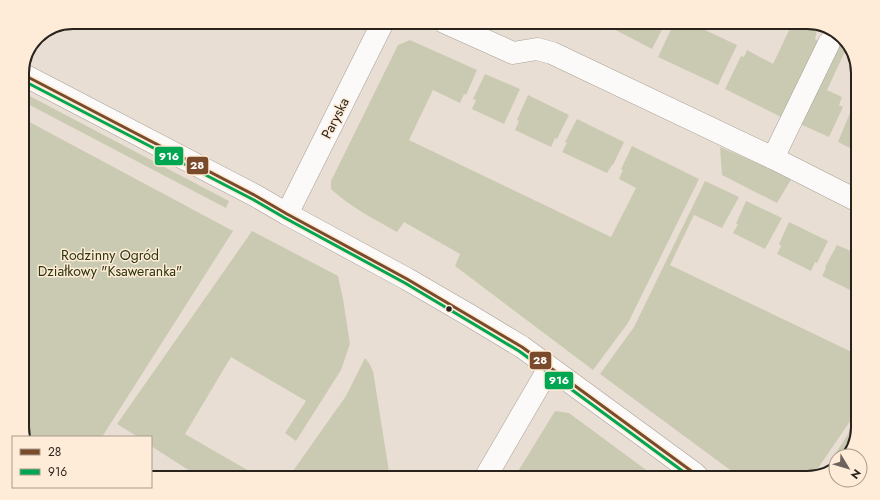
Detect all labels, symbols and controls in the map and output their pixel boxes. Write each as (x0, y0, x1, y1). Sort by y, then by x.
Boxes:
street label: Paryska (316, 94, 354, 142)
line badge: 916 (154, 146, 184, 166)
text: 916 (159, 148, 179, 164)
line badge: 28 (186, 156, 209, 175)
text: 28 (190, 157, 204, 173)
park label: Rodzinny Ogród Działkowy "Ksaweranka" (38, 245, 182, 281)
unlabelled marker (444, 304, 454, 314)
line badge: 28 (529, 351, 552, 370)
text: 28 (533, 352, 547, 368)
line badge: 916 (544, 371, 574, 390)
text: 916 (549, 372, 569, 388)
legend (12, 436, 152, 488)
text: 28 (48, 443, 61, 461)
north arrow (828, 448, 868, 488)
text: 916 (48, 463, 67, 481)
text: N (847, 466, 865, 483)

